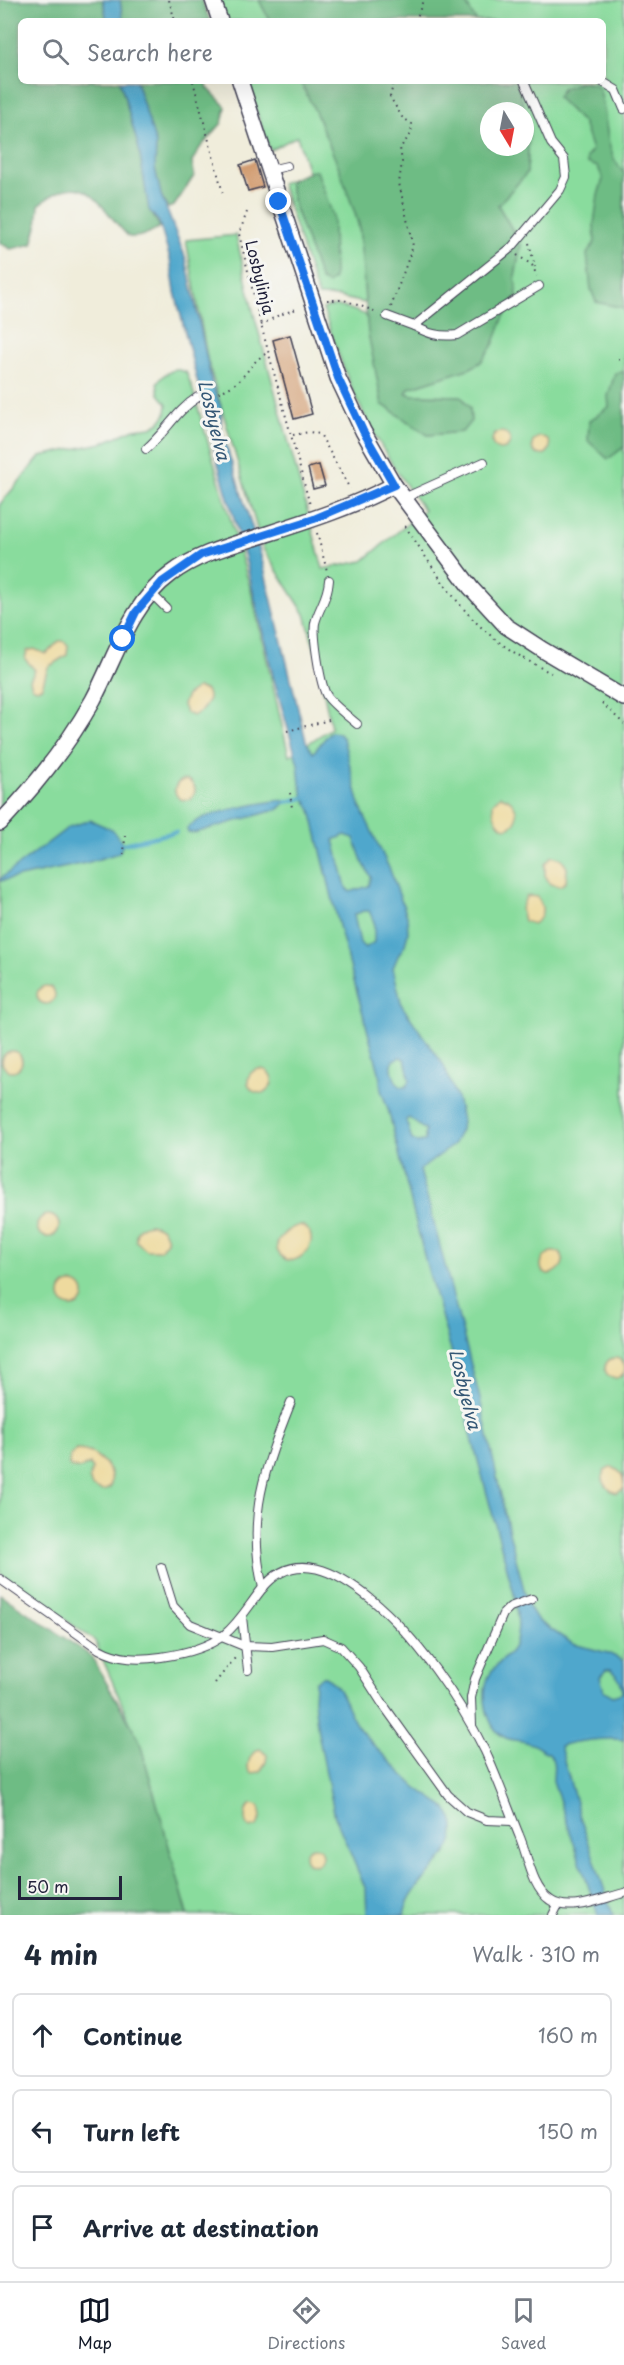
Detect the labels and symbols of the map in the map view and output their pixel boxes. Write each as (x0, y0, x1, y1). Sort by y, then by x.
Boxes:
north arrow (480, 102, 534, 156)
route end (265, 188, 291, 214)
street label: Losbylinja (240, 237, 282, 317)
water label: Losbyelva (192, 377, 238, 464)
route start (109, 625, 135, 651)
water label: Losbyelva (443, 1346, 489, 1433)
scale bar (18, 1873, 122, 1900)

